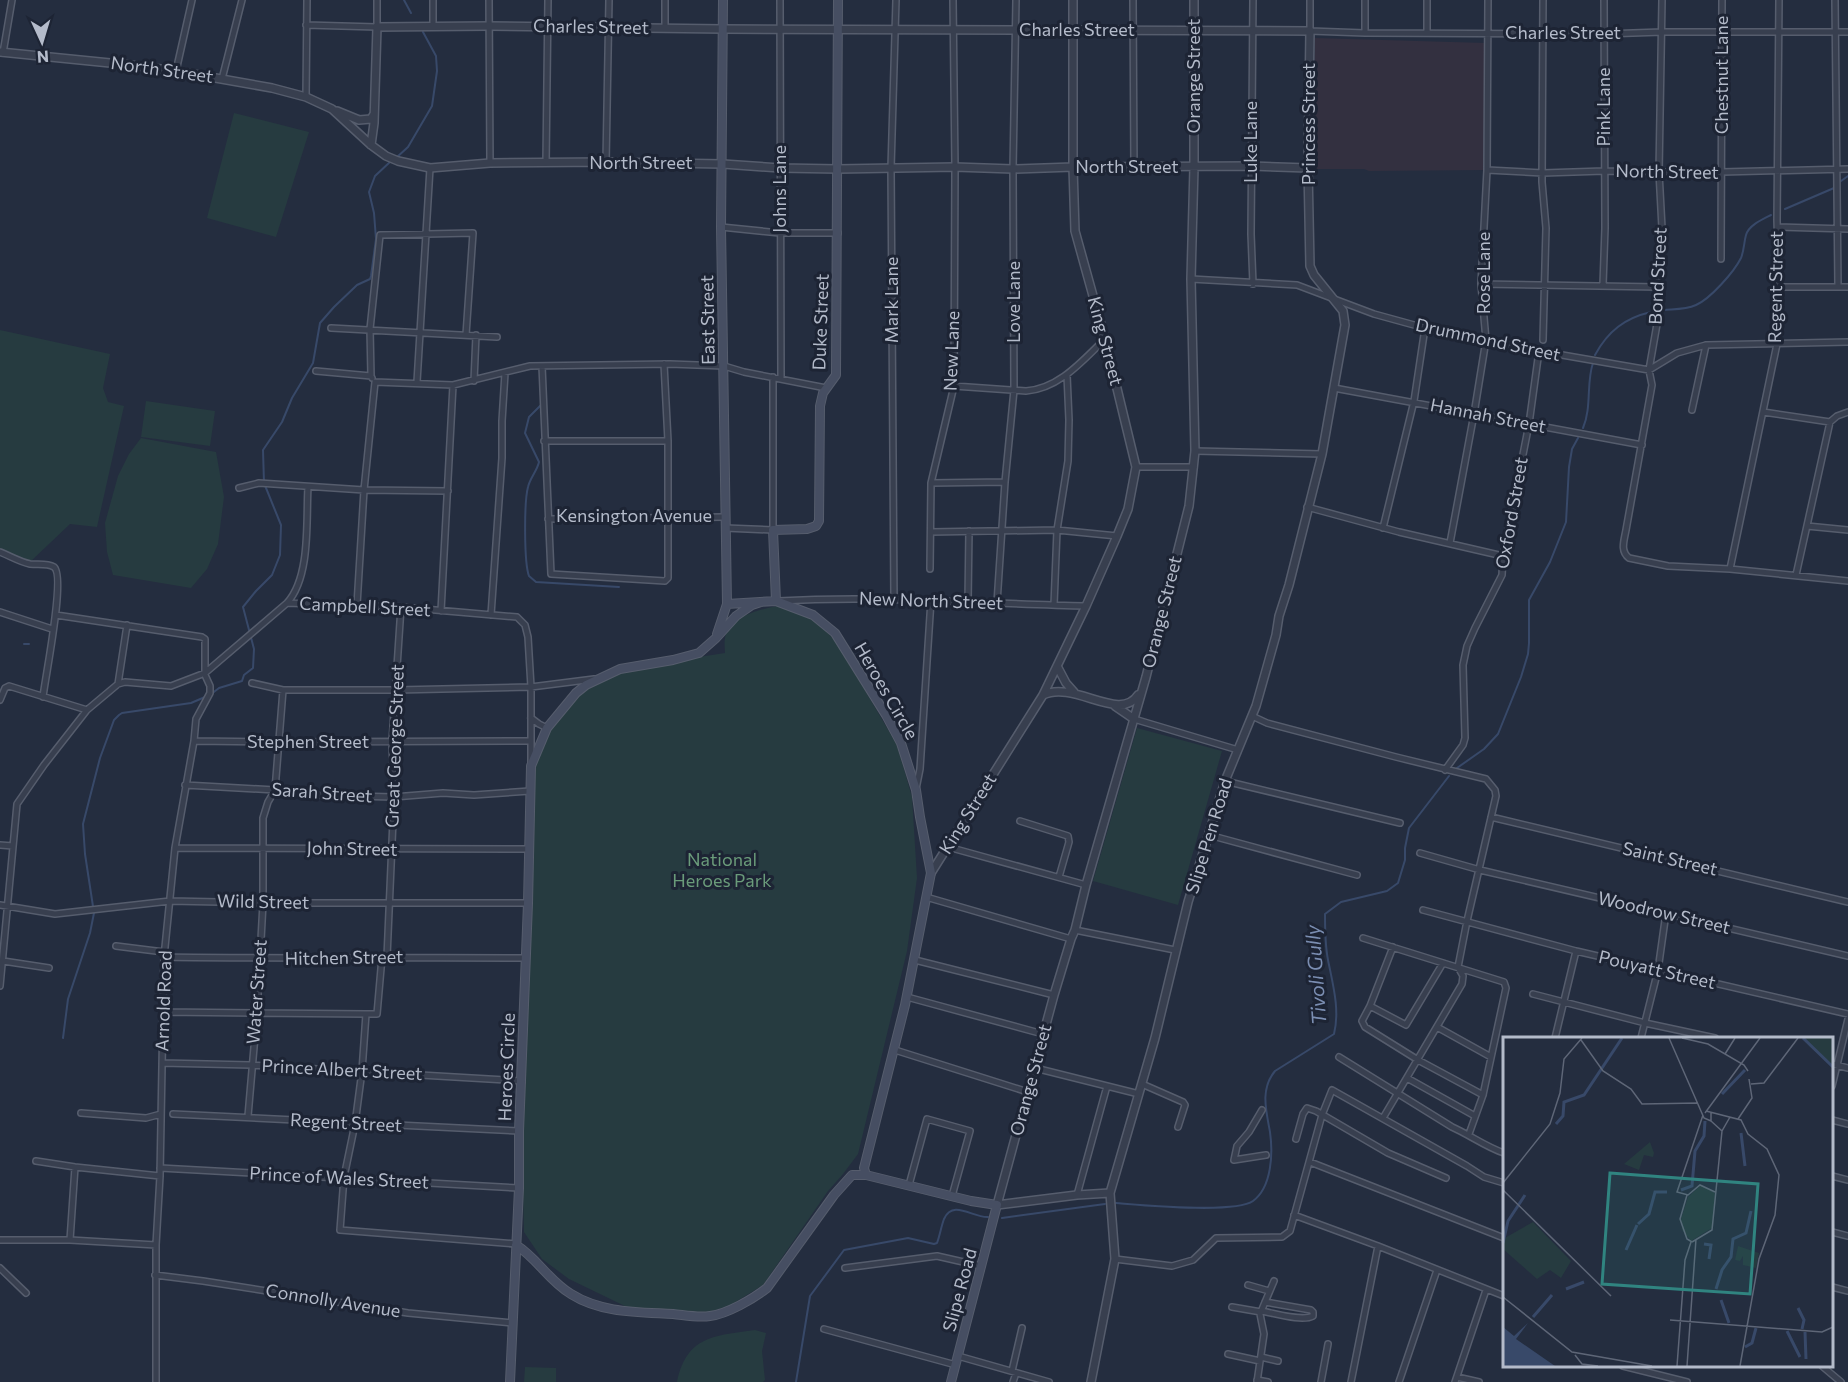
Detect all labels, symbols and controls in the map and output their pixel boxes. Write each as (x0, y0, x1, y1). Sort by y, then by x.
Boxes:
north arrow (12, 12, 72, 72)
street label: Charles Street (533, 14, 649, 38)
street label: Chestnut Lane (1710, 16, 1732, 134)
street label: Charles Street (1019, 18, 1135, 40)
street label: Orange Street (1182, 19, 1204, 133)
street label: Charles Street (1505, 21, 1621, 43)
text: N (36, 48, 50, 67)
street label: North Street (109, 51, 215, 87)
street label: Princess Street (1297, 63, 1319, 185)
street label: Pink Lane (1592, 68, 1614, 146)
street label: Luke Lane (1239, 101, 1261, 183)
street label: Johns Lane (768, 145, 790, 233)
street label: North Street (589, 151, 693, 173)
street label: North Street (1075, 155, 1179, 177)
street label: North Street (1615, 159, 1719, 183)
street label: Bond Street (1643, 227, 1671, 325)
street label: Regent Street (1763, 231, 1787, 343)
street label: Rose Lane (1472, 232, 1494, 314)
street label: Mark Lane (880, 257, 902, 343)
street label: Love Lane (1002, 261, 1024, 343)
street label: Duke Street (807, 273, 833, 371)
street label: East Street (695, 275, 719, 365)
street label: King Street (1084, 294, 1128, 388)
street label: New Lane (939, 310, 963, 391)
street label: Drummond Street (1414, 313, 1563, 365)
street label: Hannah Street (1428, 393, 1548, 437)
street label: Oxford Street (1490, 455, 1532, 570)
street label: Kensington Avenue (556, 504, 712, 526)
street label: Orange Street (1136, 553, 1186, 670)
street label: New North Street (859, 586, 1003, 614)
street label: Campbell Street (299, 592, 431, 620)
street label: Heroes Circle (850, 638, 924, 743)
street label: Great George Street (380, 664, 408, 828)
street label: Stephen Street (247, 730, 369, 752)
street label: King Street (934, 769, 1001, 858)
street label: Slipe Pen Road (1180, 775, 1236, 896)
street label: Sarah Street (271, 778, 373, 806)
street label: John Street (306, 836, 398, 860)
street label: Saint Street (1621, 836, 1720, 880)
park label: National Heroes Park (672, 848, 772, 891)
street label: Woodrow Street (1596, 886, 1732, 938)
street label: Wild Street (217, 889, 309, 913)
water label: Tivoli Gully (1299, 924, 1330, 1026)
street label: Water Street (241, 939, 271, 1045)
street label: Hitchen Street (284, 945, 404, 969)
street label: Pouyatt Street (1597, 945, 1718, 993)
street label: Arnold Road (150, 950, 176, 1052)
street label: Heroes Circle (493, 1012, 519, 1122)
street label: Orange Street (1005, 1021, 1056, 1138)
inset map (1503, 1037, 1833, 1367)
street label: Prince Albert Street (261, 1054, 423, 1084)
street label: Regent Street (290, 1108, 403, 1136)
street label: Prince of Wales Street (249, 1161, 429, 1193)
street label: Slipe Road (937, 1246, 981, 1334)
street label: Connolly Avenue (264, 1278, 402, 1322)

